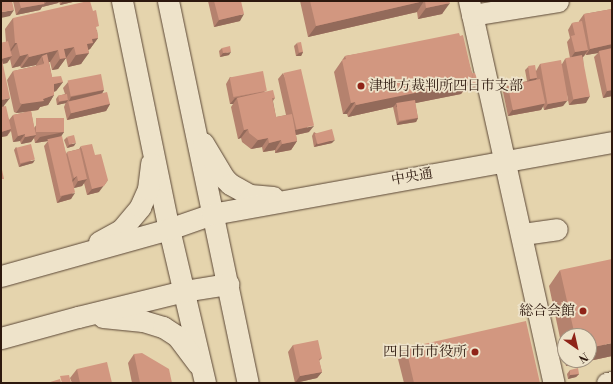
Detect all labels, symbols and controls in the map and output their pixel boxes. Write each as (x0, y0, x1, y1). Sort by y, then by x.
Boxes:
place label: 津地方裁判所四日市支部 (369, 78, 523, 94)
marker: 津地方裁判所四日市支部 (356, 81, 366, 91)
street label: 中央通 (390, 165, 434, 189)
place label: 総合会館 (519, 303, 575, 319)
marker: 総合会館 (578, 306, 588, 316)
north arrow (557, 328, 597, 368)
place label: 四日市市役所 (383, 344, 467, 360)
marker: 四日市市役所 (470, 347, 480, 357)
text: N (576, 349, 591, 365)

